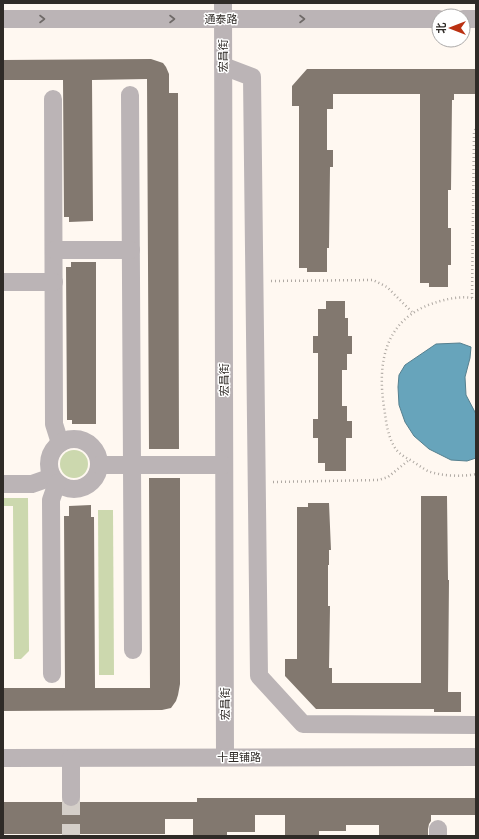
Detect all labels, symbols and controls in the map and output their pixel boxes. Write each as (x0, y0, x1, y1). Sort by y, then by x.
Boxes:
north arrow (431, 8, 471, 48)
street label: 通泰路 (205, 13, 238, 26)
one-way arrow (39, 15, 45, 23)
one-way arrow (169, 15, 175, 23)
one-way arrow (299, 15, 305, 23)
text: 北 (435, 23, 448, 34)
street label: 宏昌街 (217, 40, 230, 73)
street label: 宏昌街 (218, 364, 231, 397)
street label: 宏昌街 (219, 688, 232, 721)
street label: 十里铺路 (217, 751, 261, 764)

